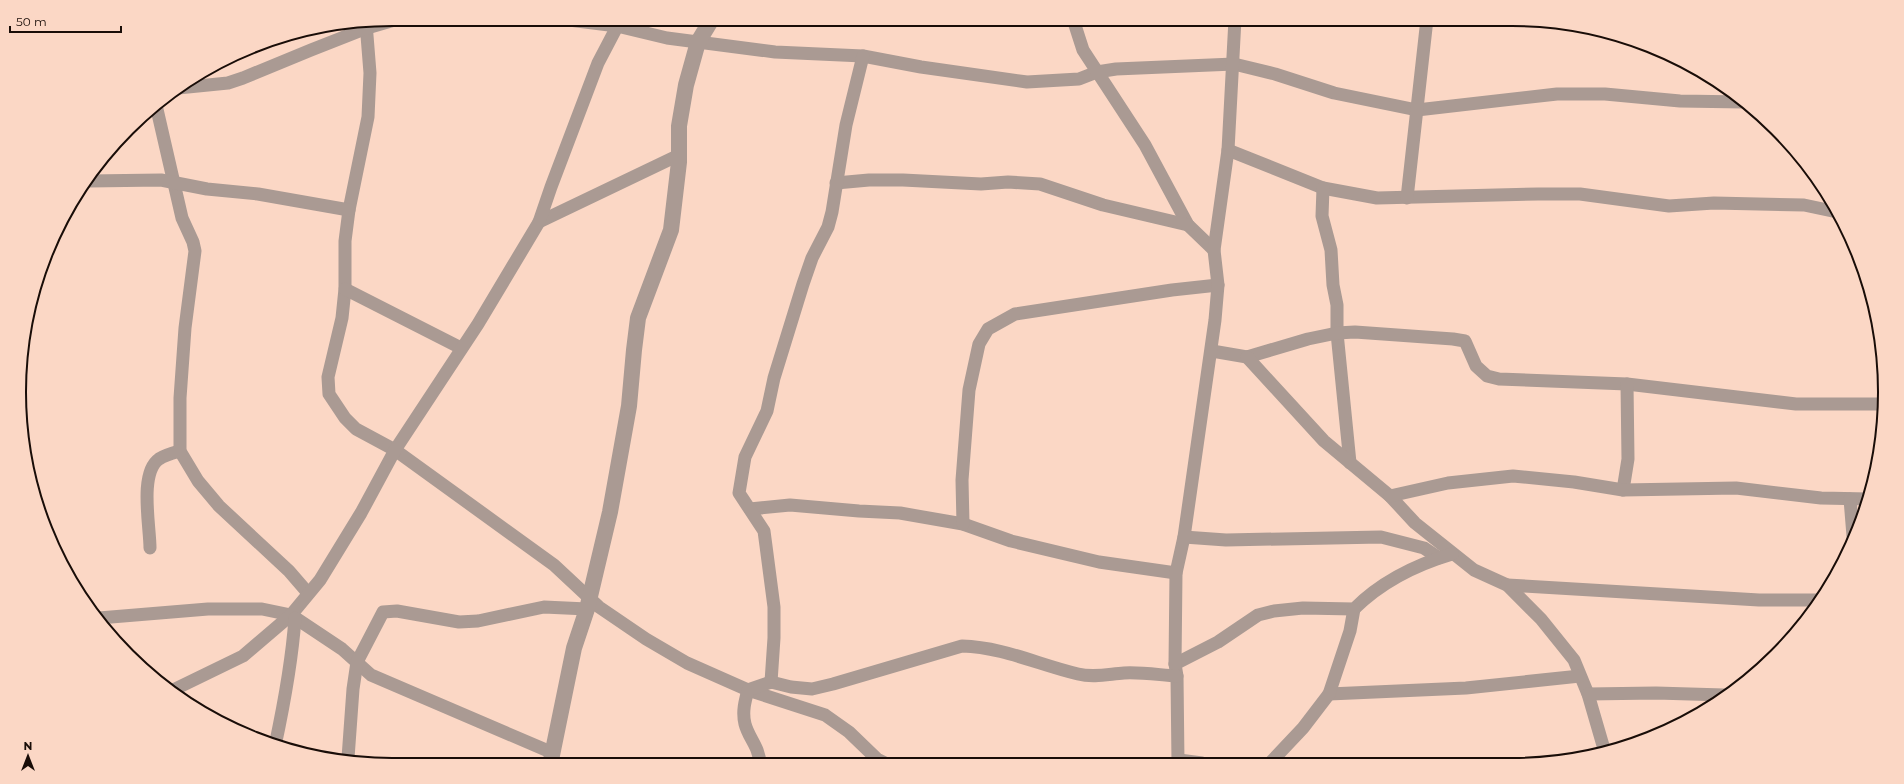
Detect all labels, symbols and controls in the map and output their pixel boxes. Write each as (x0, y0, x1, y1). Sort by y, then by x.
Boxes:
scale bar (10, 8, 121, 34)
text: 50 m (16, 14, 47, 29)
north arrow (8, 736, 48, 776)
text: N (24, 739, 32, 753)

